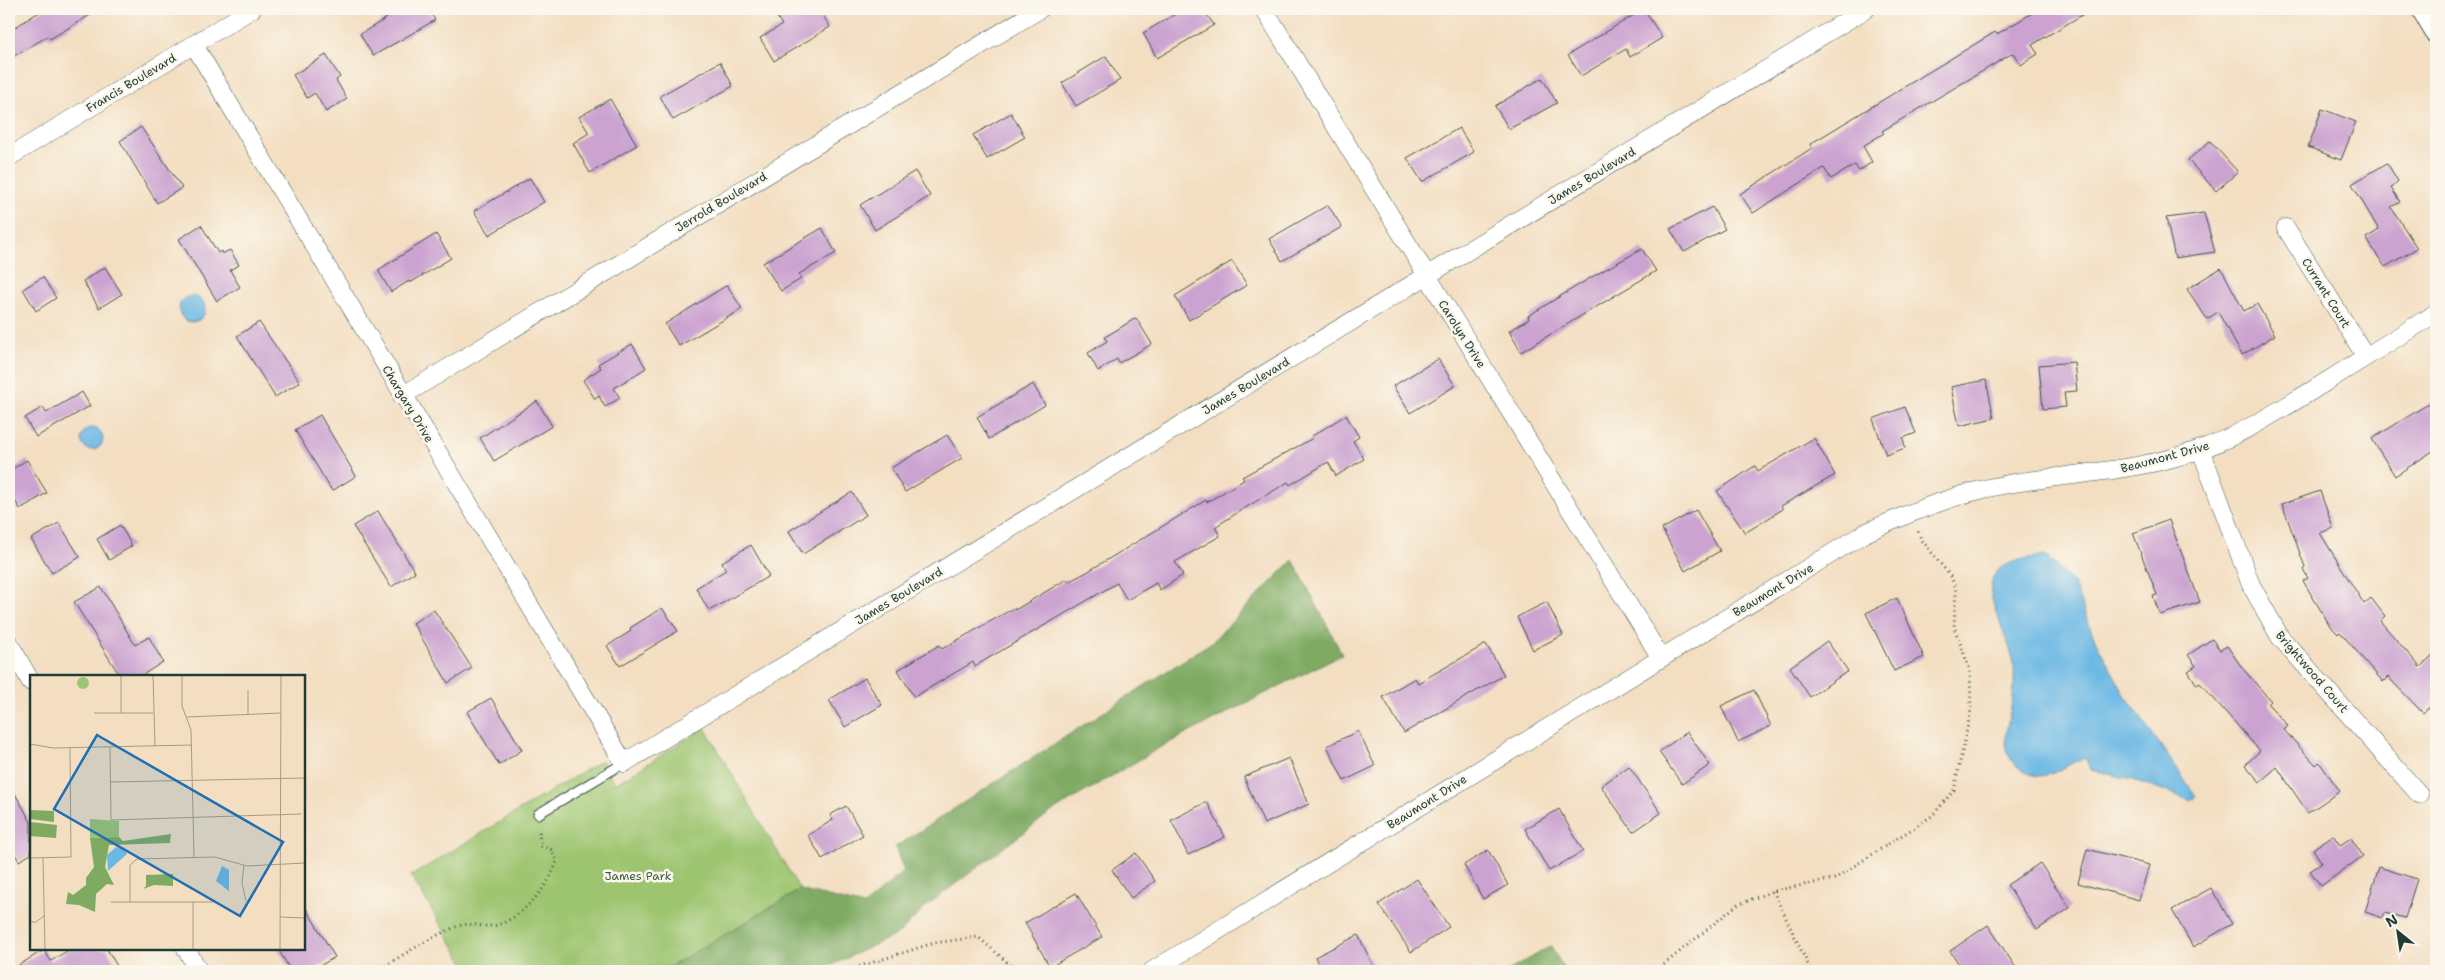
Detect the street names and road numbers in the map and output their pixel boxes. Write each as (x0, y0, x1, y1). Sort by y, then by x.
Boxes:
street label: Francis Boulevard (83, 50, 179, 116)
street label: James Boulevard (1545, 143, 1639, 208)
street label: Jerrold Boulevard (672, 168, 770, 236)
street label: Currant Court (2298, 255, 2354, 331)
street label: Carolyn Drive (1435, 297, 1490, 371)
street label: James Boulevard (1199, 353, 1293, 418)
street label: Chargary Drive (379, 362, 437, 446)
street label: Beaumont Drive (2119, 437, 2211, 477)
street label: Beaumont Drive (1730, 560, 1816, 620)
street label: James Boulevard (852, 563, 946, 628)
street label: Brightwood Court (2272, 628, 2352, 716)
street label: Beaumont Drive (1384, 771, 1470, 833)

